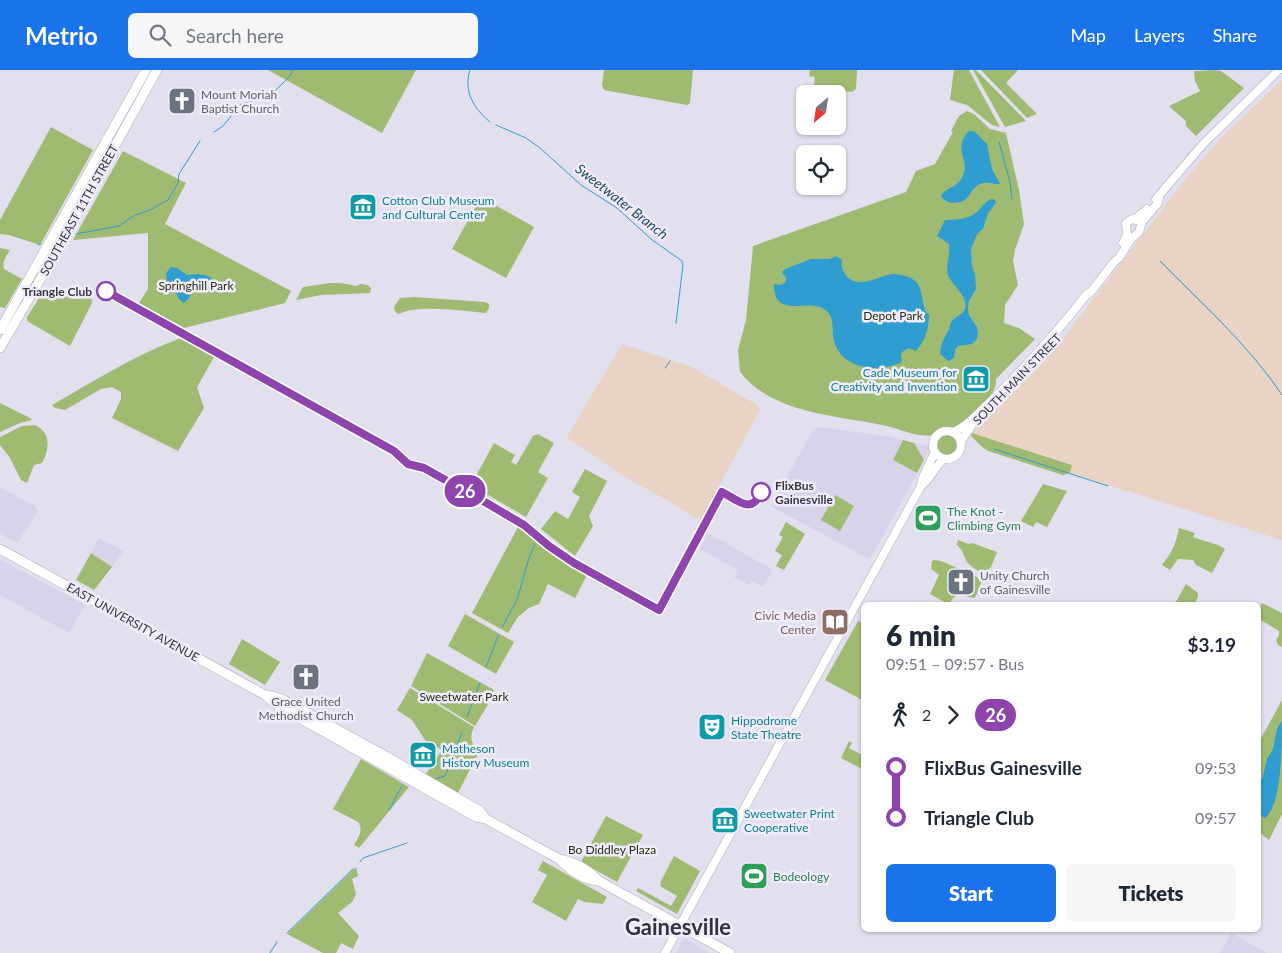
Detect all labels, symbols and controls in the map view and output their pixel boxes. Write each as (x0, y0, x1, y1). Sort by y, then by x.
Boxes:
search box (128, 13, 478, 58)
text: Metrio (25, 21, 98, 50)
icon: search (146, 21, 174, 49)
text: Search here (186, 24, 284, 47)
text: Map (1070, 24, 1106, 46)
text: Layers (1134, 24, 1185, 46)
text: Share (1213, 24, 1257, 46)
north arrow (796, 85, 846, 135)
map controls (796, 85, 846, 195)
church icon: Mount Moriah Baptist Church (167, 86, 197, 116)
place label: Mount Moriah Baptist Church (201, 87, 279, 116)
street label: SOUTHEAST 11TH STREET (37, 142, 121, 278)
button: locate (796, 145, 846, 195)
water label: Sweetwater Branch (572, 160, 672, 242)
museum icon: Cotton Club Museum and Cultural Center (348, 192, 378, 222)
place label: Cotton Club Museum and Cultural Center (382, 193, 495, 222)
park label: Springhill Park (158, 278, 234, 293)
marker: Triangle Club (96, 281, 116, 301)
place label: Triangle Club (22, 284, 92, 299)
park label: Depot Park (863, 308, 924, 323)
street label: SOUTH MAIN STREET (970, 330, 1064, 428)
museum icon: Cade Museum for Creativity and Invention (961, 364, 991, 394)
place label: Cade Museum for Creativity and Invention (831, 365, 958, 394)
line badge: 26 (442, 475, 488, 507)
place label: FlixBus Gainesville (775, 478, 834, 507)
text: 26 (455, 480, 475, 502)
marker: FlixBus Gainesville (751, 482, 771, 502)
sports icon: The Knot - Climbing Gym (913, 503, 943, 533)
place label: The Knot - Climbing Gym (947, 504, 1021, 533)
church icon: Unity Church of Gainesville (946, 567, 976, 597)
place label: Unity Church of Gainesville (980, 568, 1051, 597)
street label: EAST UNIVERSITY AVENUE (64, 579, 202, 665)
library icon: Civic Media Center (820, 607, 850, 637)
place label: Civic Media Center (754, 608, 817, 637)
text: 6 min (886, 618, 956, 652)
text: $3.19 (1187, 633, 1236, 656)
text: 09:51 – 09:57 · Bus (886, 654, 1024, 673)
church icon: Grace United Methodist Church (291, 662, 321, 692)
park label: Sweetwater Park (419, 689, 509, 704)
place label: Grace United Methodist Church (258, 694, 354, 723)
icon: walk (886, 701, 914, 729)
icon: forward (939, 701, 967, 729)
text: 26 (985, 704, 1006, 726)
text: 2 (922, 705, 931, 724)
theatre icon: Hippodrome State Theatre (697, 712, 727, 742)
place label: Hippodrome State Theatre (731, 713, 801, 742)
museum icon: Matheson History Museum (408, 740, 438, 770)
place label: Matheson History Museum (442, 741, 530, 770)
text: FlixBus Gainesville (924, 756, 1082, 779)
text: 09:53 (1195, 758, 1236, 777)
museum icon: Sweetwater Print Cooperative (710, 805, 740, 835)
place label: Sweetwater Print Cooperative (744, 806, 836, 835)
text: Triangle Club (924, 806, 1034, 829)
text: 09:57 (1195, 808, 1236, 827)
park label: Bo Diddley Plaza (568, 842, 656, 857)
sports icon: Bodeology (739, 861, 769, 891)
button: Start (886, 864, 1056, 922)
button: Tickets (1066, 864, 1236, 922)
place label: Bodeology (773, 869, 830, 884)
district label: Gainesville (625, 913, 731, 940)

